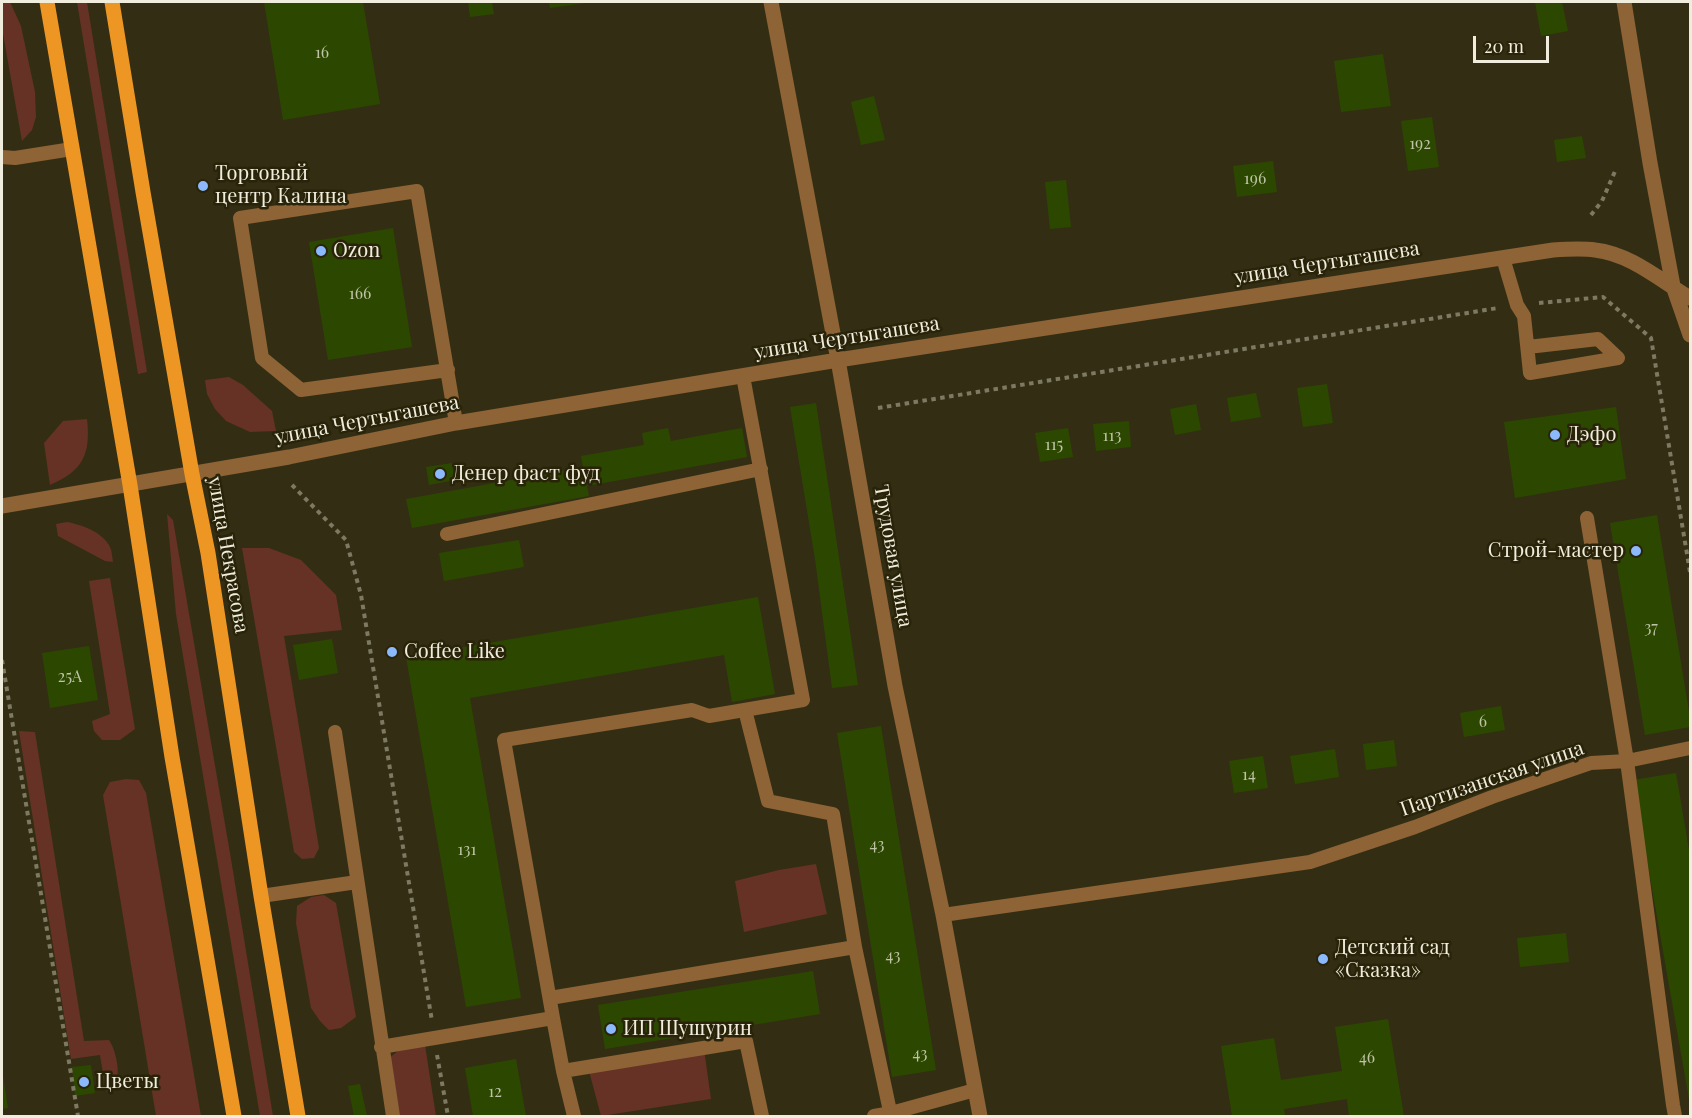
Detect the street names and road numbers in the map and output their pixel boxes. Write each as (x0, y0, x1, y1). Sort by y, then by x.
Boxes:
street label: улица Чертыгашева (1233, 237, 1421, 289)
street label: улица Чертыгашева (753, 312, 941, 364)
street label: улица Чертыгашева (273, 390, 461, 450)
street label: улица Некрасова (202, 475, 254, 635)
street label: Трудовая улица (869, 483, 917, 629)
street label: Партизанская улица (1397, 736, 1587, 822)

